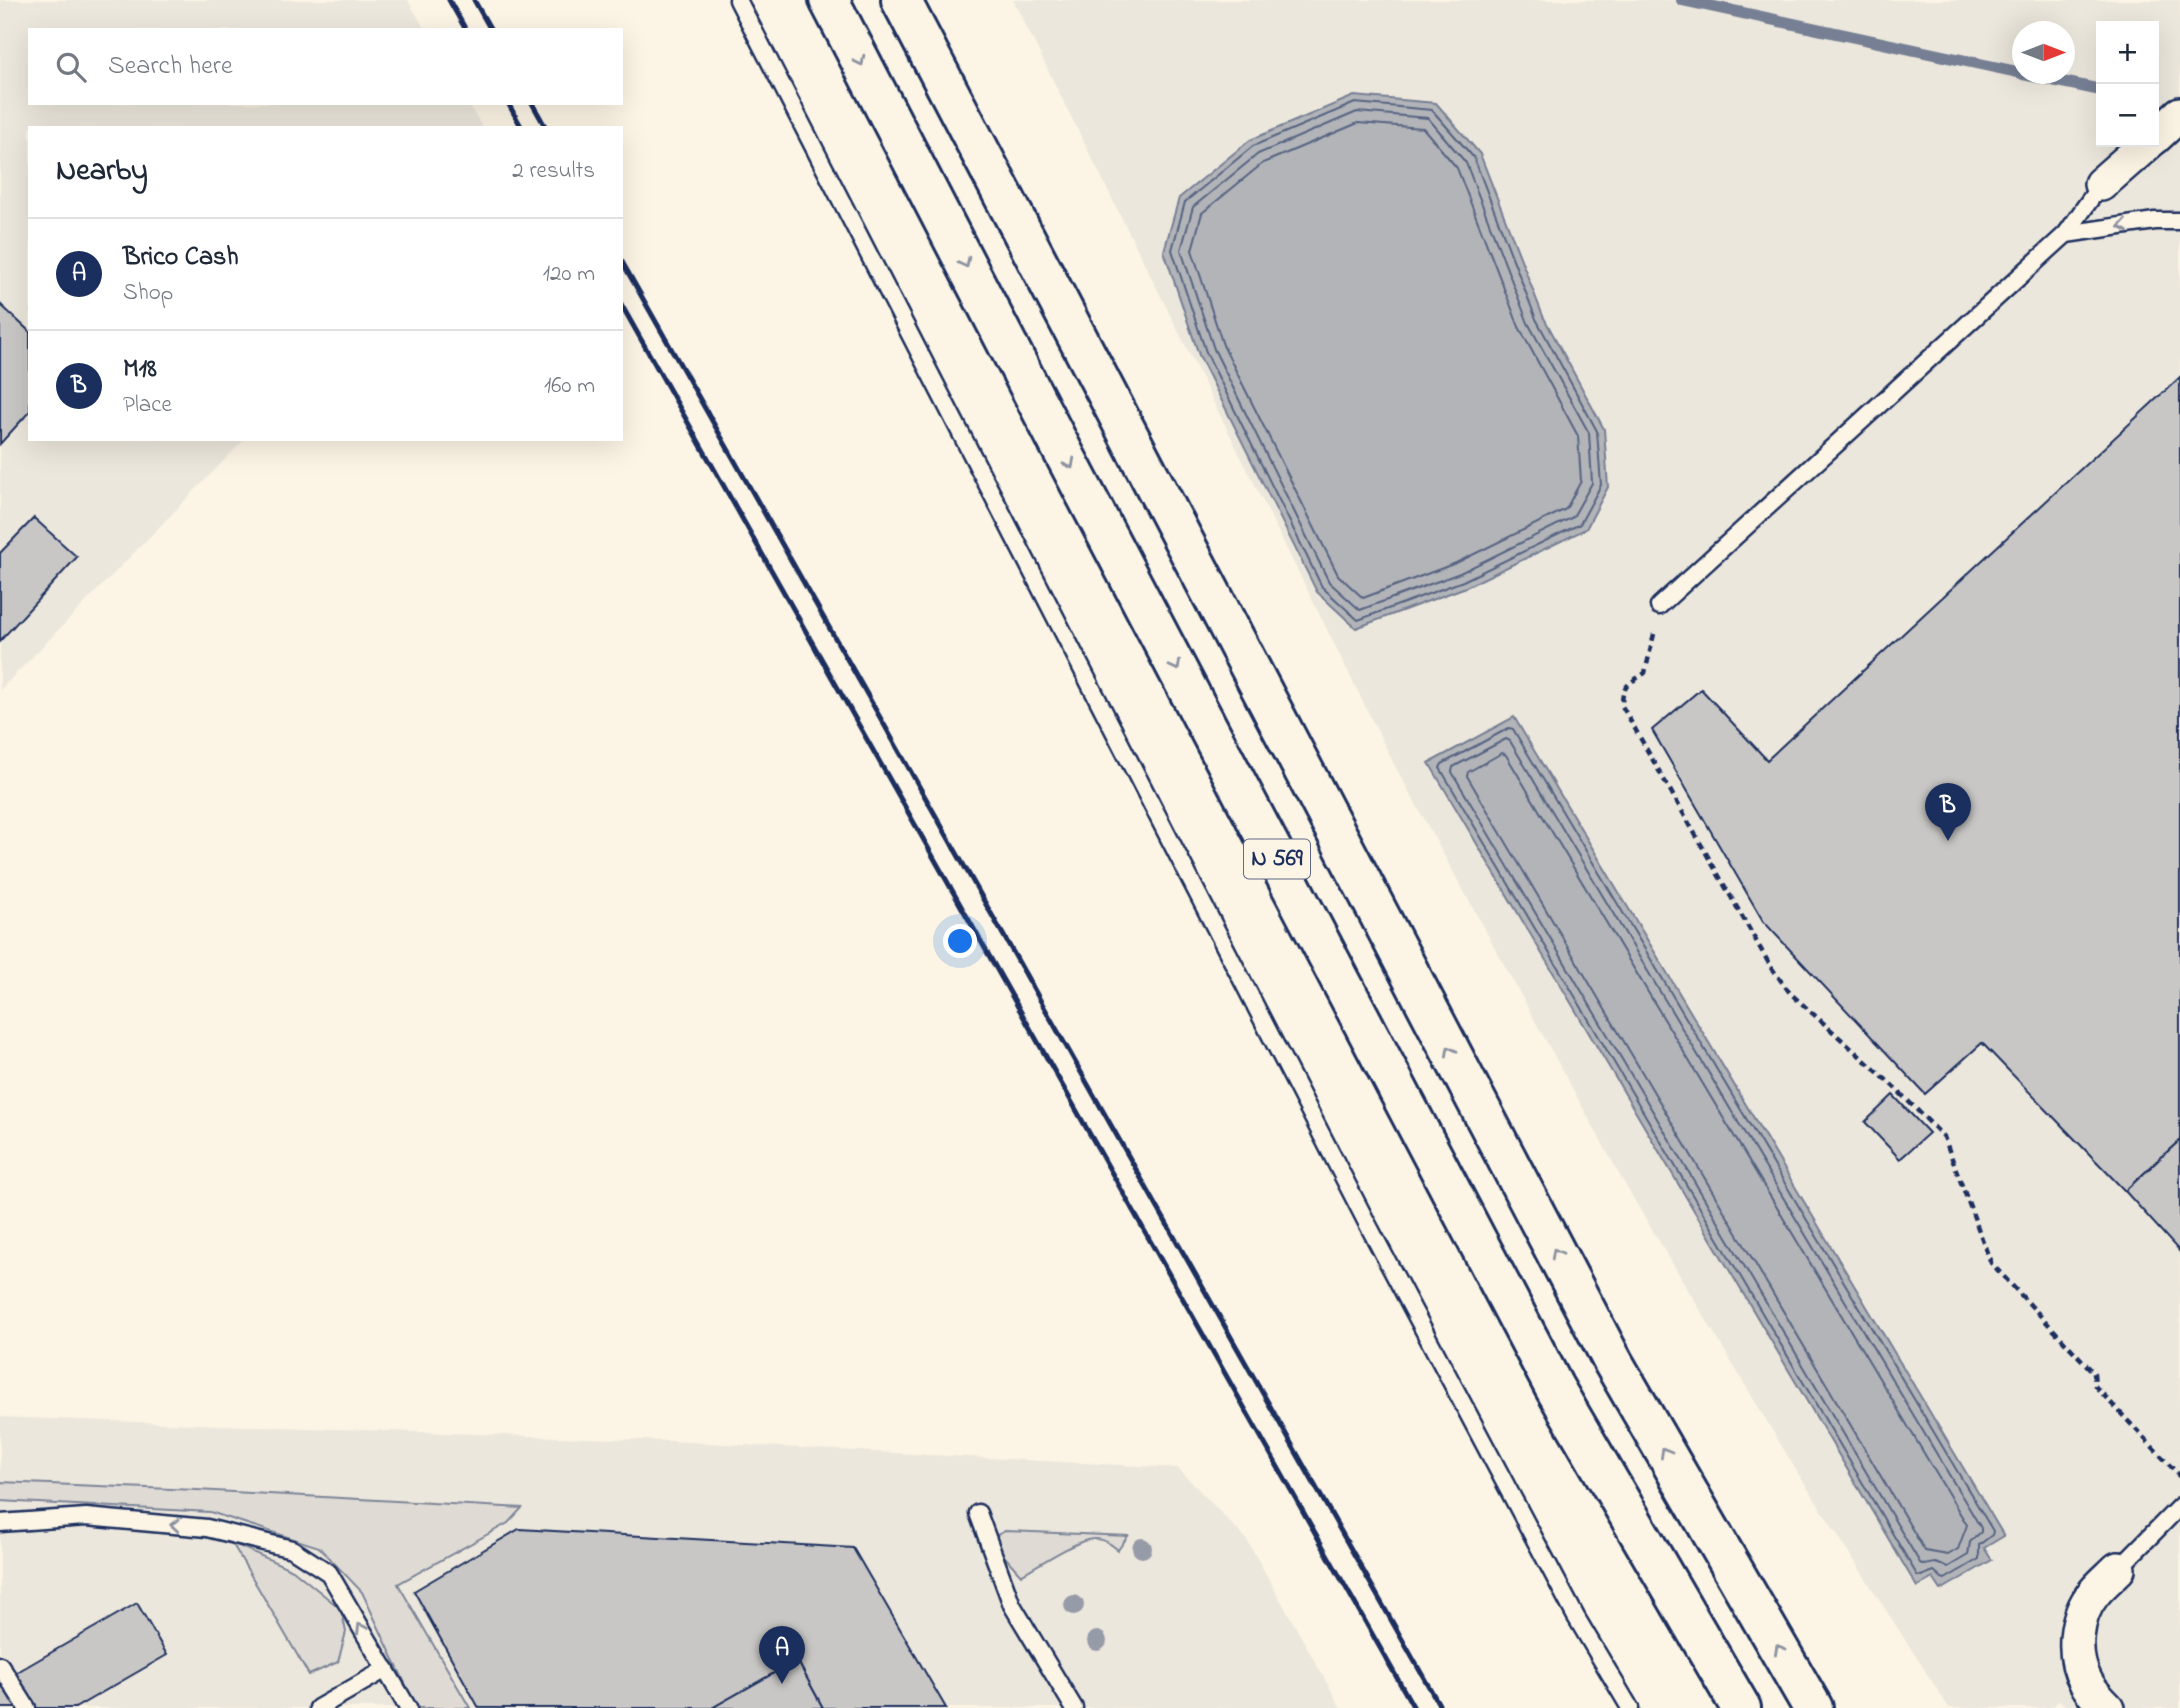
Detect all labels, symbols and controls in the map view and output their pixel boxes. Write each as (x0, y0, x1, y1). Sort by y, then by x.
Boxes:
north arrow (2012, 21, 2075, 84)
map controls (2096, 21, 2159, 147)
button: + (2096, 21, 2159, 84)
search box (28, 28, 623, 105)
icon: search (52, 48, 90, 86)
text: Search here (108, 48, 233, 86)
one-way arrow (852, 53, 866, 66)
button: − (2096, 84, 2159, 147)
text: Nearby (56, 150, 148, 194)
text: 2 results (512, 155, 595, 188)
one-way arrow (2117, 218, 2129, 233)
text: Brico Cash (123, 239, 239, 277)
one-way arrow (957, 255, 970, 268)
text: A (72, 258, 86, 291)
text: 120 m (543, 258, 595, 291)
text: Shop (123, 277, 173, 310)
text: M18 (123, 351, 157, 389)
text: B (71, 370, 87, 403)
text: 160 m (544, 370, 595, 403)
text: Place (123, 389, 172, 422)
one-way arrow (1061, 457, 1075, 470)
one-way arrow (1167, 659, 1181, 671)
pin: B (1925, 783, 1971, 841)
road number: N 569 (1244, 839, 1310, 878)
your location (943, 924, 977, 958)
one-way arrow (1445, 1046, 1458, 1058)
one-way arrow (1550, 1248, 1564, 1260)
one-way arrow (1660, 1447, 1673, 1460)
one-way arrow (169, 1518, 181, 1533)
one-way arrow (357, 1623, 370, 1636)
pin: A (759, 1626, 805, 1684)
one-way arrow (1774, 1644, 1787, 1656)

